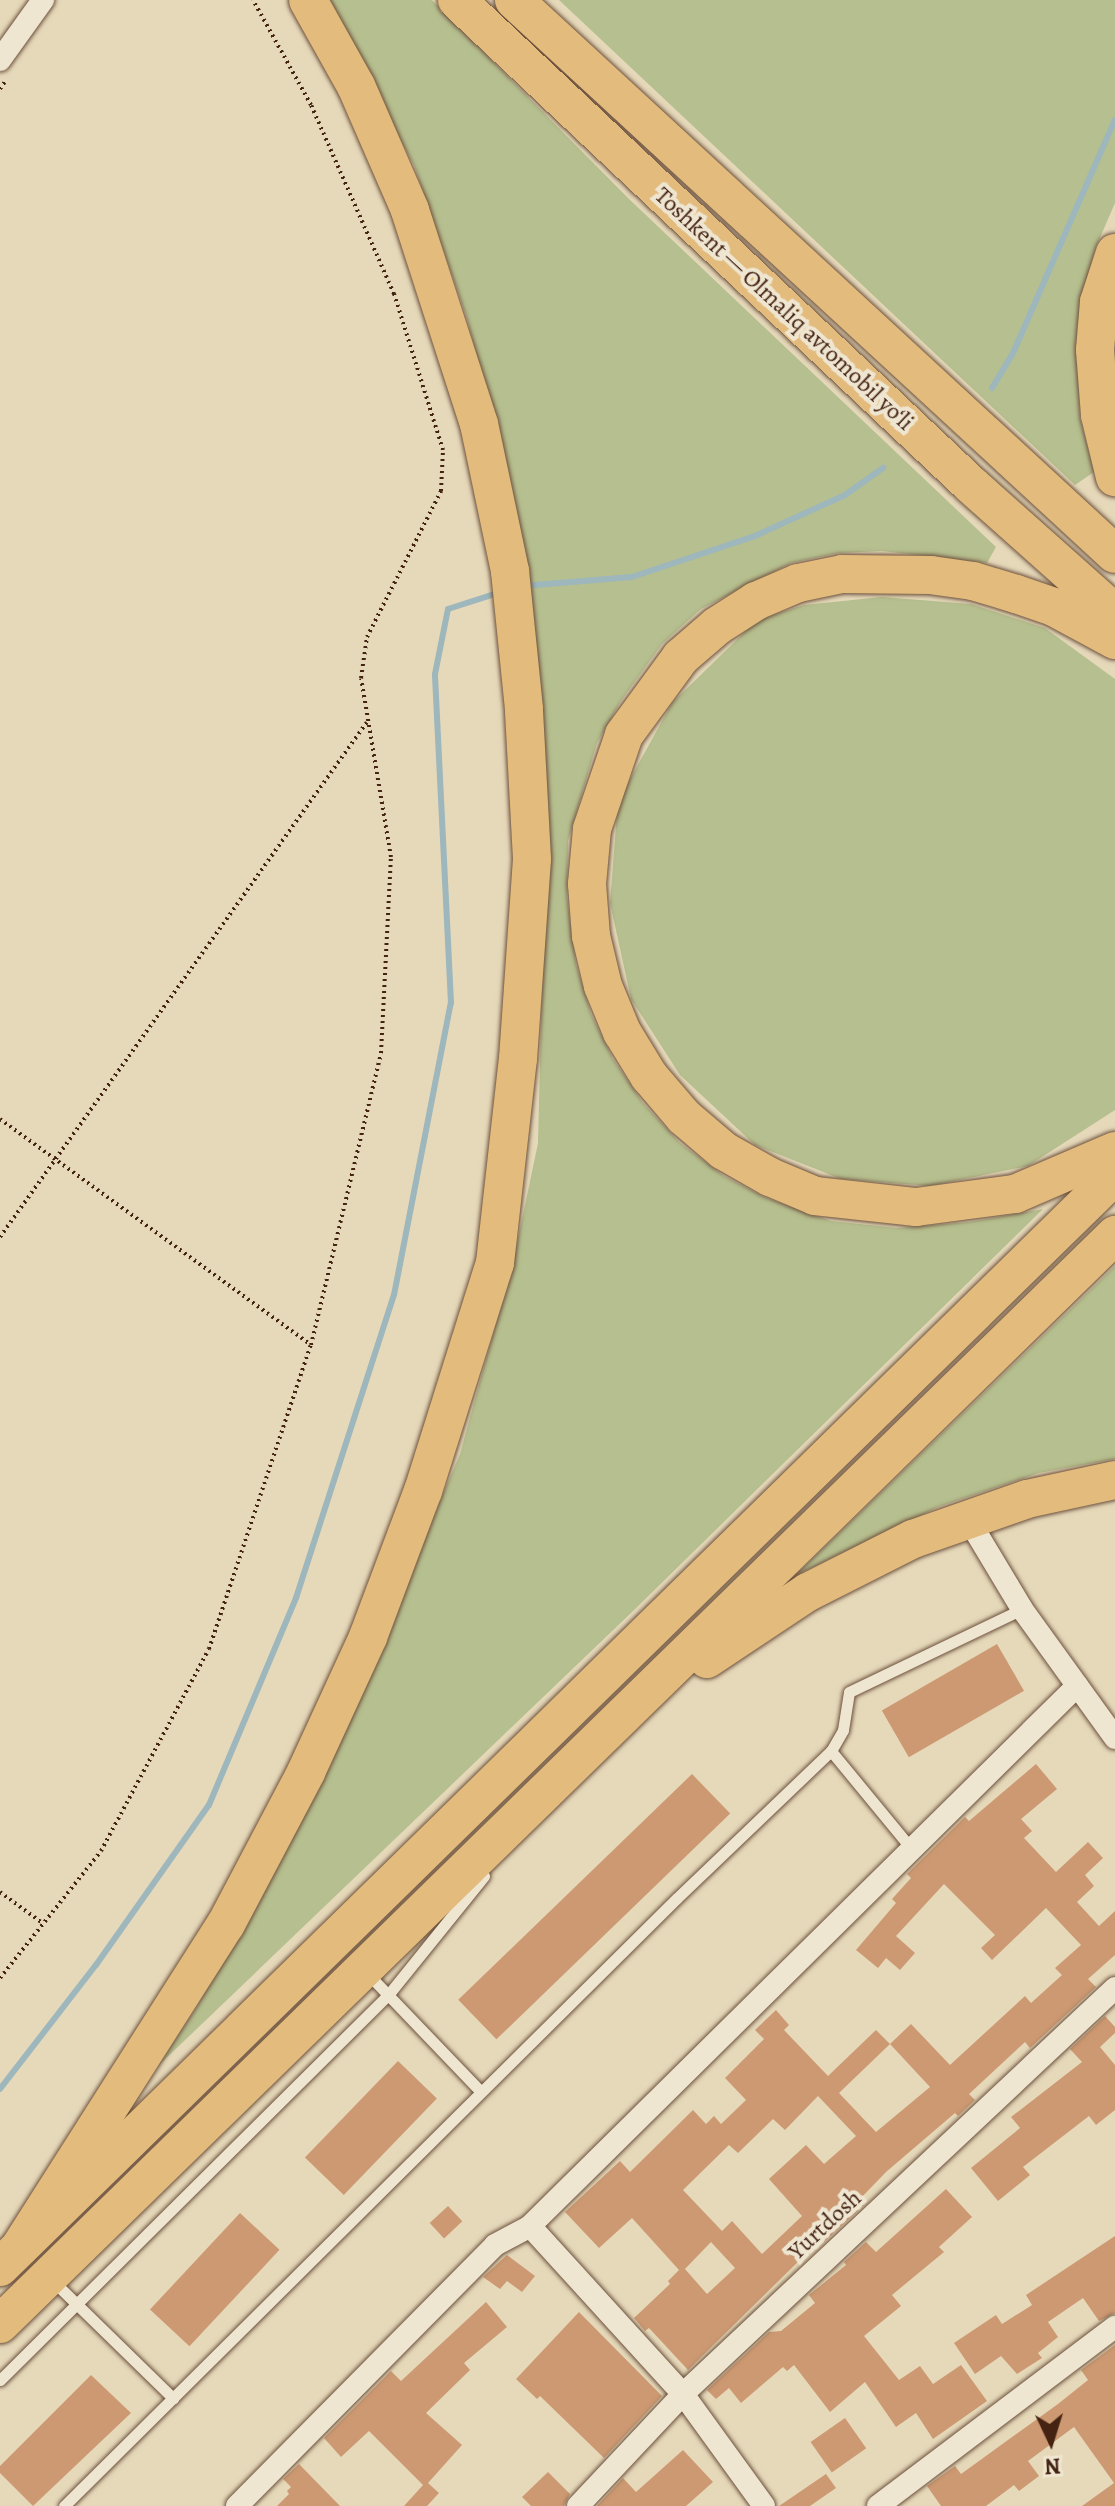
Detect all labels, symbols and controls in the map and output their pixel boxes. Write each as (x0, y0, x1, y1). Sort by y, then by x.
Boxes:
street label: Toshkent — Olmaliq avtomobil yo‘li (648, 181, 920, 437)
street label: Yurtdosh (782, 2184, 868, 2266)
north arrow (1011, 2402, 1091, 2482)
text: N (1044, 2450, 1062, 2481)

